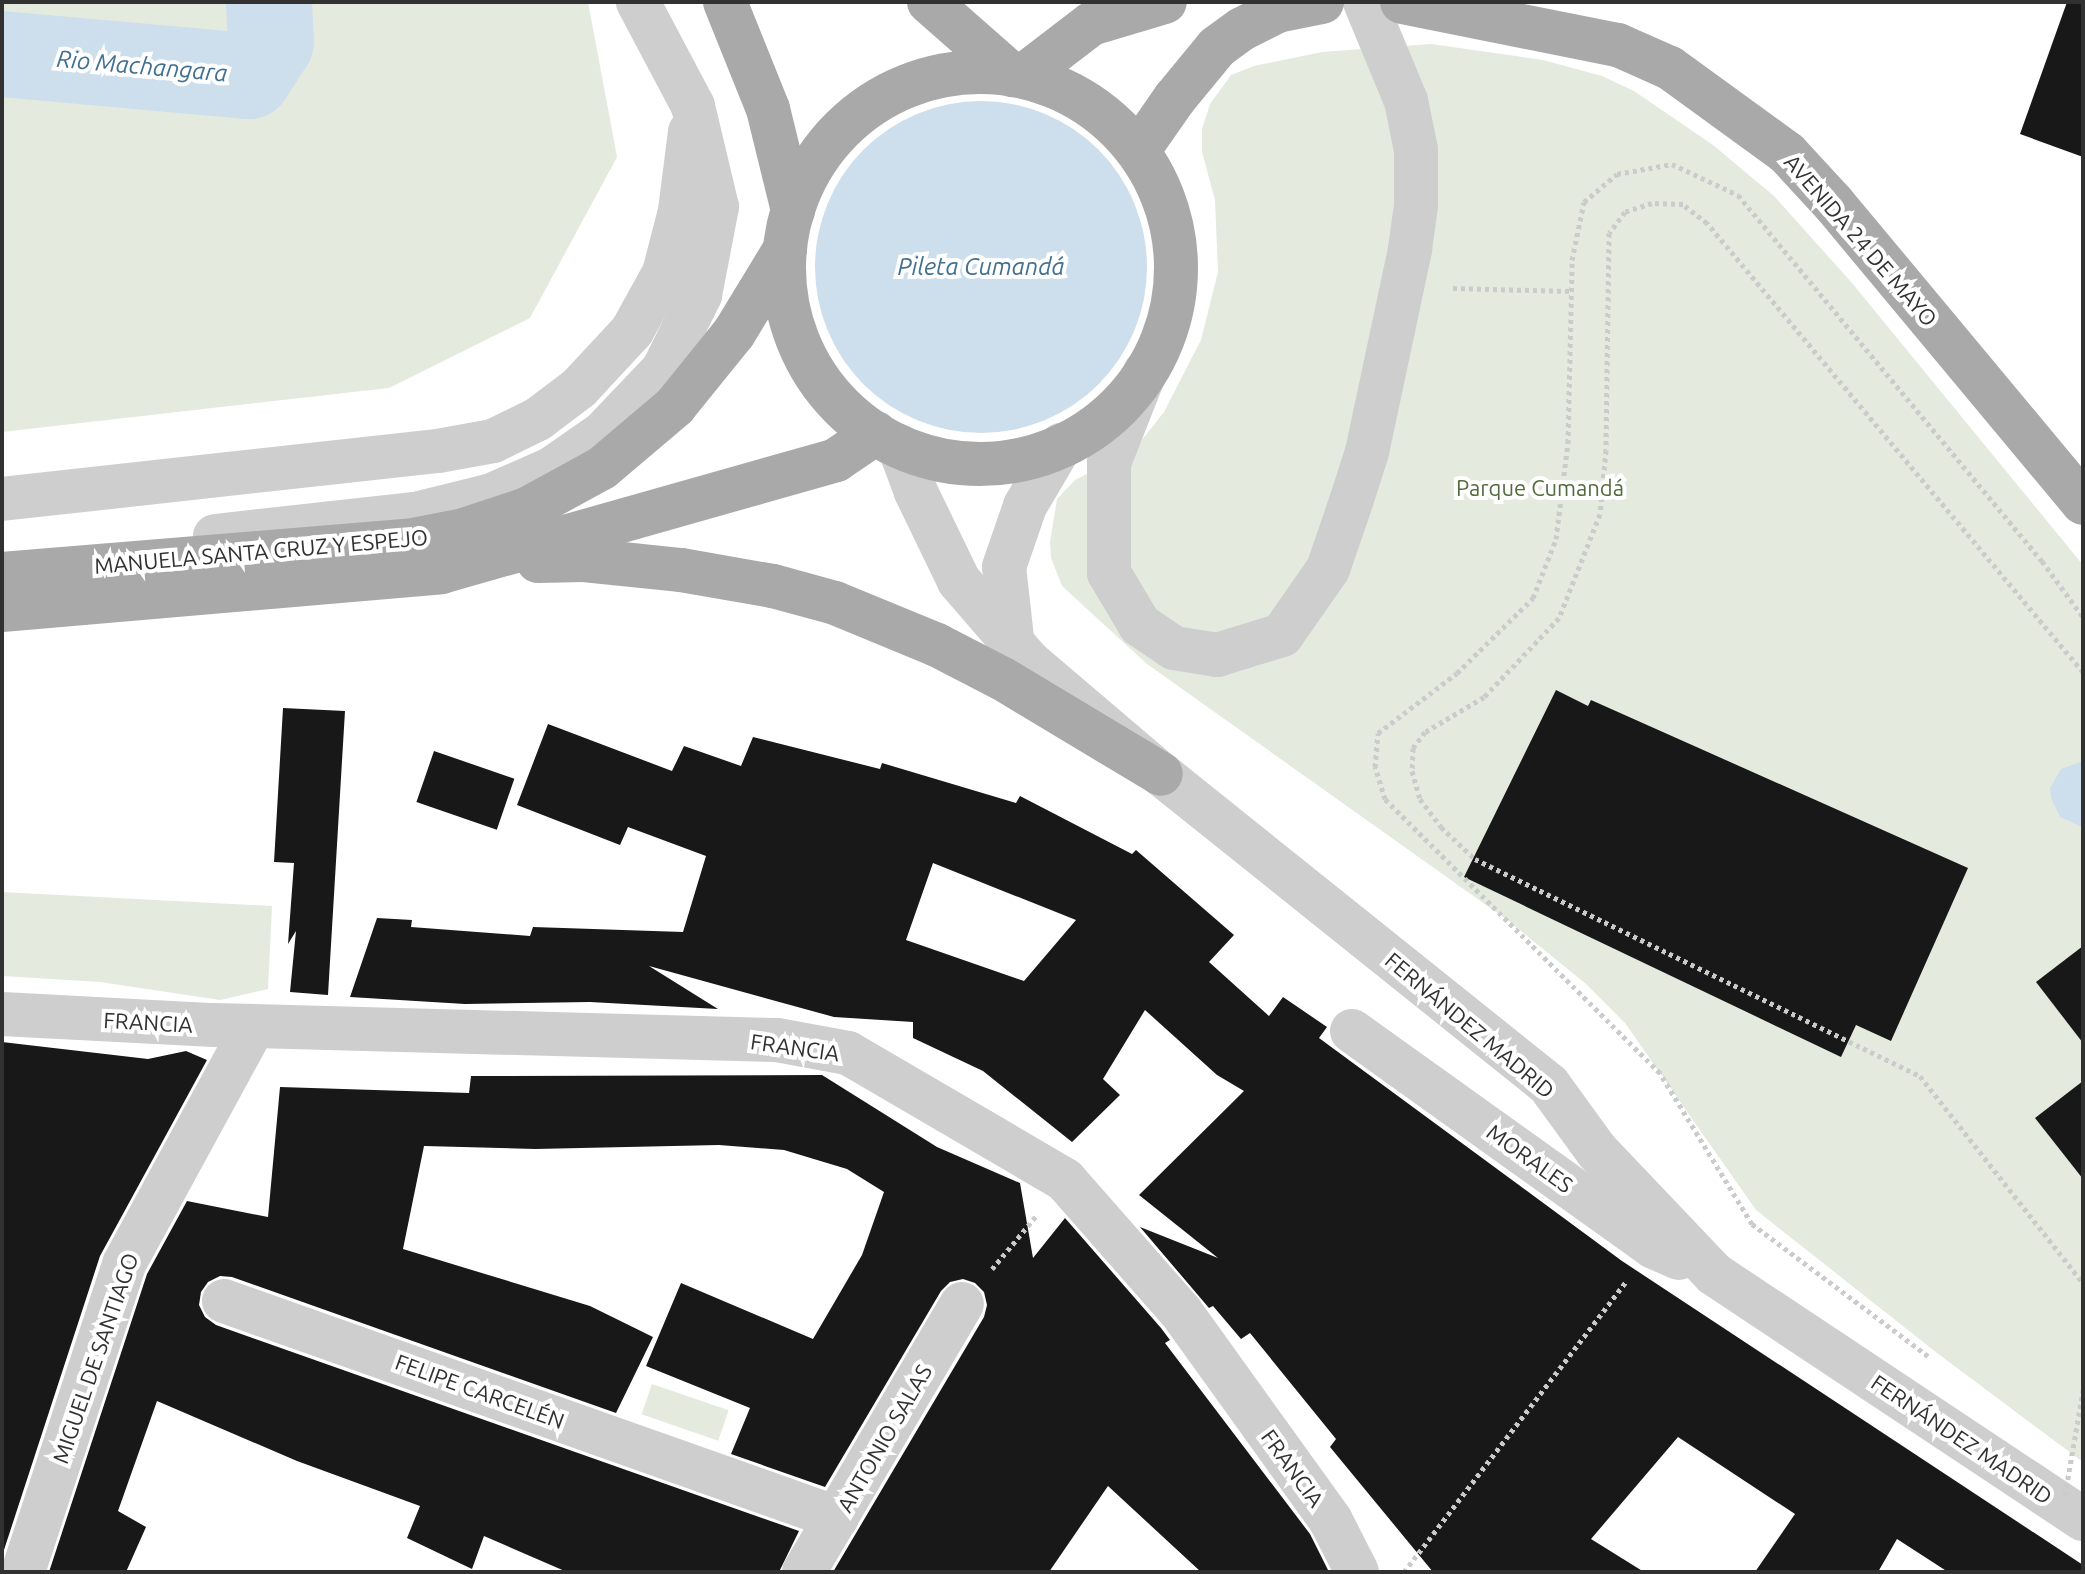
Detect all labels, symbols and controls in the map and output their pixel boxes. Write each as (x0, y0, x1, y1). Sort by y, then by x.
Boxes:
water label: Rio Machangara (55, 44, 229, 88)
street label: AVENIDA 24 DE MAYO (1779, 149, 1943, 331)
water label: Pileta Cumandá (897, 253, 1065, 281)
park label: Parque Cumandá (1456, 475, 1624, 501)
street label: MANUELA SANTA CRUZ Y ESPEJO (93, 523, 429, 579)
street label: FERNÁNDEZ MADRID (1380, 947, 1560, 1103)
street label: FRANCIA (103, 1006, 193, 1038)
street label: FRANCIA (749, 1028, 841, 1066)
street label: MORALES (1482, 1118, 1578, 1198)
street label: MIGUEL DE SANTIAGO (47, 1249, 143, 1467)
street label: FELIPE CARCELÉN (392, 1348, 568, 1434)
street label: ANTONIO SALAS (831, 1359, 937, 1517)
street label: FERNÁNDEZ MADRID (1866, 1369, 2058, 1509)
street label: FRANCIA (1256, 1424, 1330, 1512)

